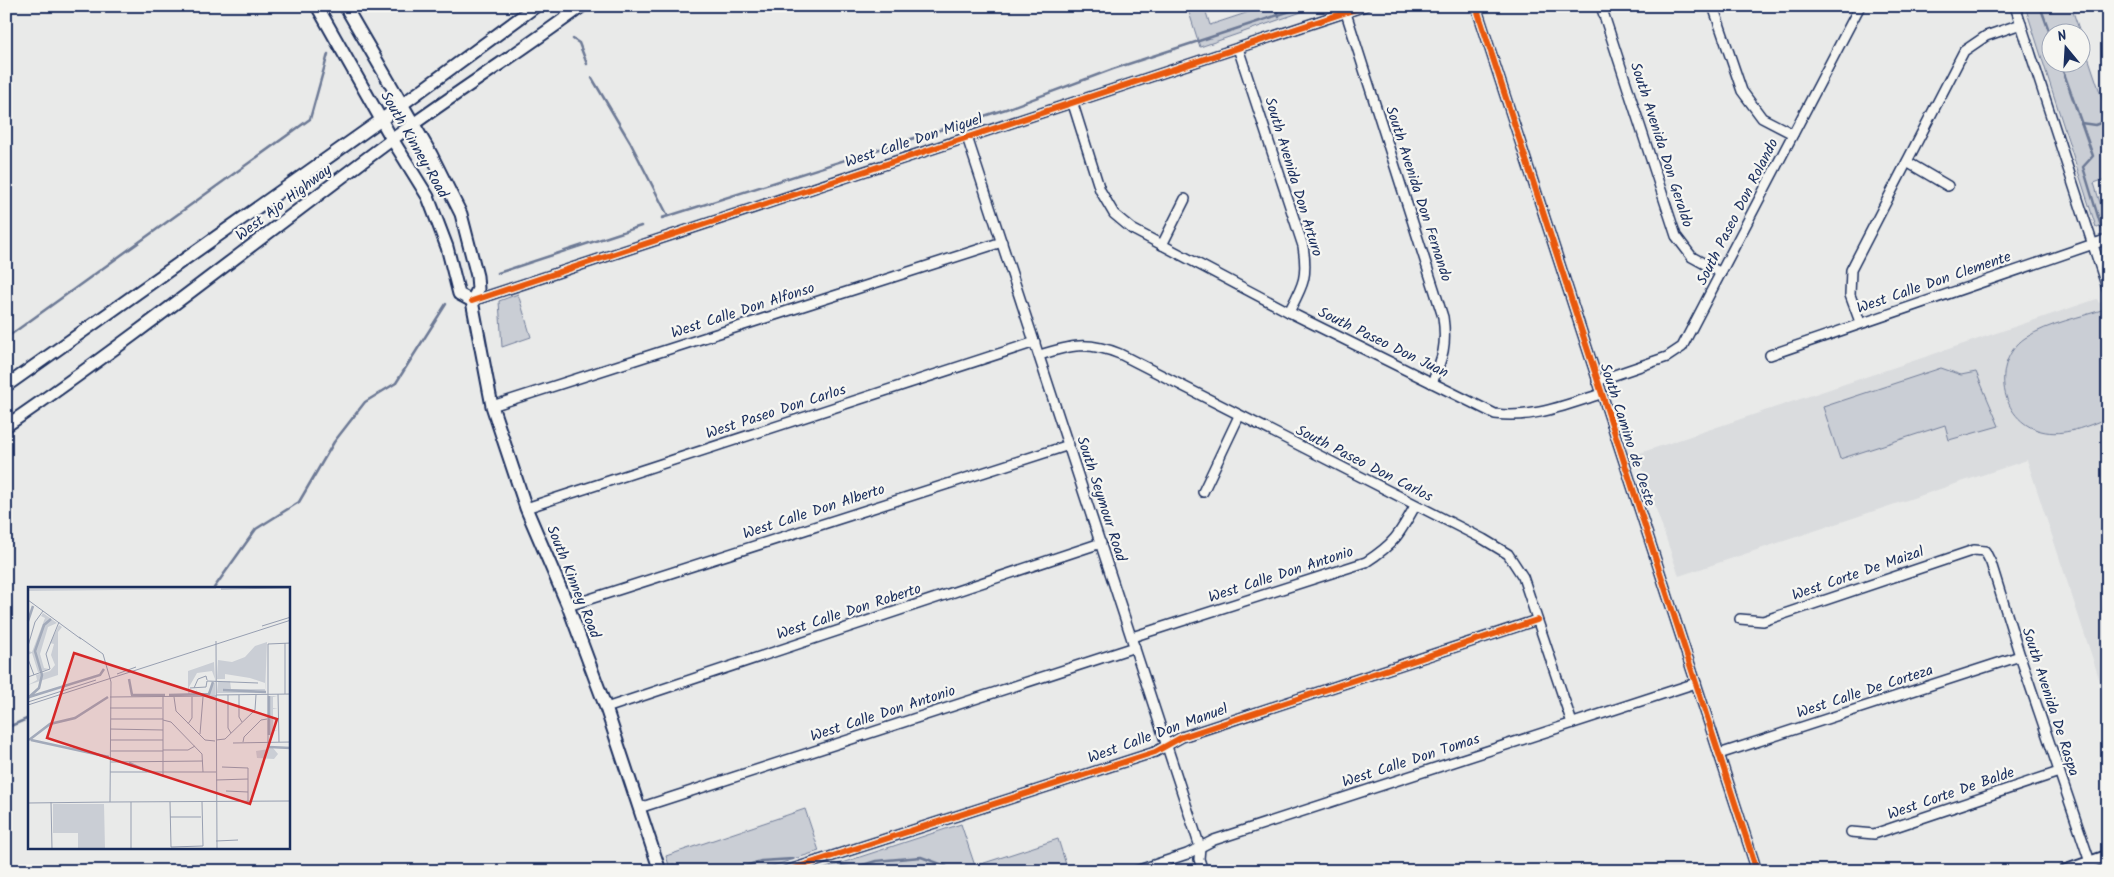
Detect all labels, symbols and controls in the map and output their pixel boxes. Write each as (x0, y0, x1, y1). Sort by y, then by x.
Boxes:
north arrow (2042, 22, 2092, 72)
text: N (2055, 25, 2070, 48)
street label: South Avenida Don Geraldo (1623, 59, 1699, 231)
street label: South Kinney Road (374, 87, 455, 203)
street label: South Avenida Don Arturo (1257, 94, 1329, 260)
street label: South Avenida Don Fernando (1378, 103, 1458, 285)
street label: West Calle Don Miguel (842, 107, 986, 175)
street label: South Paseo Don Rolando (1691, 134, 1786, 290)
street label: West Ajo Highway (231, 158, 338, 247)
street label: West Calle Don Clemente (1854, 245, 2015, 321)
street label: West Calle Don Alfonso (668, 276, 818, 346)
street label: South Paseo Don Juan (1314, 301, 1452, 385)
street label: South Camino de Oeste (1593, 360, 1662, 510)
street label: West Paseo Don Carlos (703, 378, 850, 446)
street label: South Paseo Don Carlos (1291, 419, 1437, 509)
street label: South Seymour Road (1069, 433, 1133, 565)
street label: West Calle Don Alberto (740, 478, 888, 546)
street label: South Kinney Road (539, 522, 607, 643)
street label: West Calle Don Antonio (1205, 540, 1357, 610)
street label: West Corte De Maizal (1789, 540, 1928, 608)
street label: West Calle Don Roberto (773, 577, 925, 647)
inset map (28, 587, 290, 850)
street label: South Avenida De Raspa (2015, 625, 2085, 779)
street label: West Calle De Corteza (1794, 659, 1936, 725)
street label: West Calle Don Antonio (807, 679, 959, 749)
street label: West Calle Don Manuel (1084, 697, 1232, 771)
street label: West Calle Don Tomas (1339, 727, 1484, 795)
street label: West Corte De Balde (1884, 761, 2018, 827)

